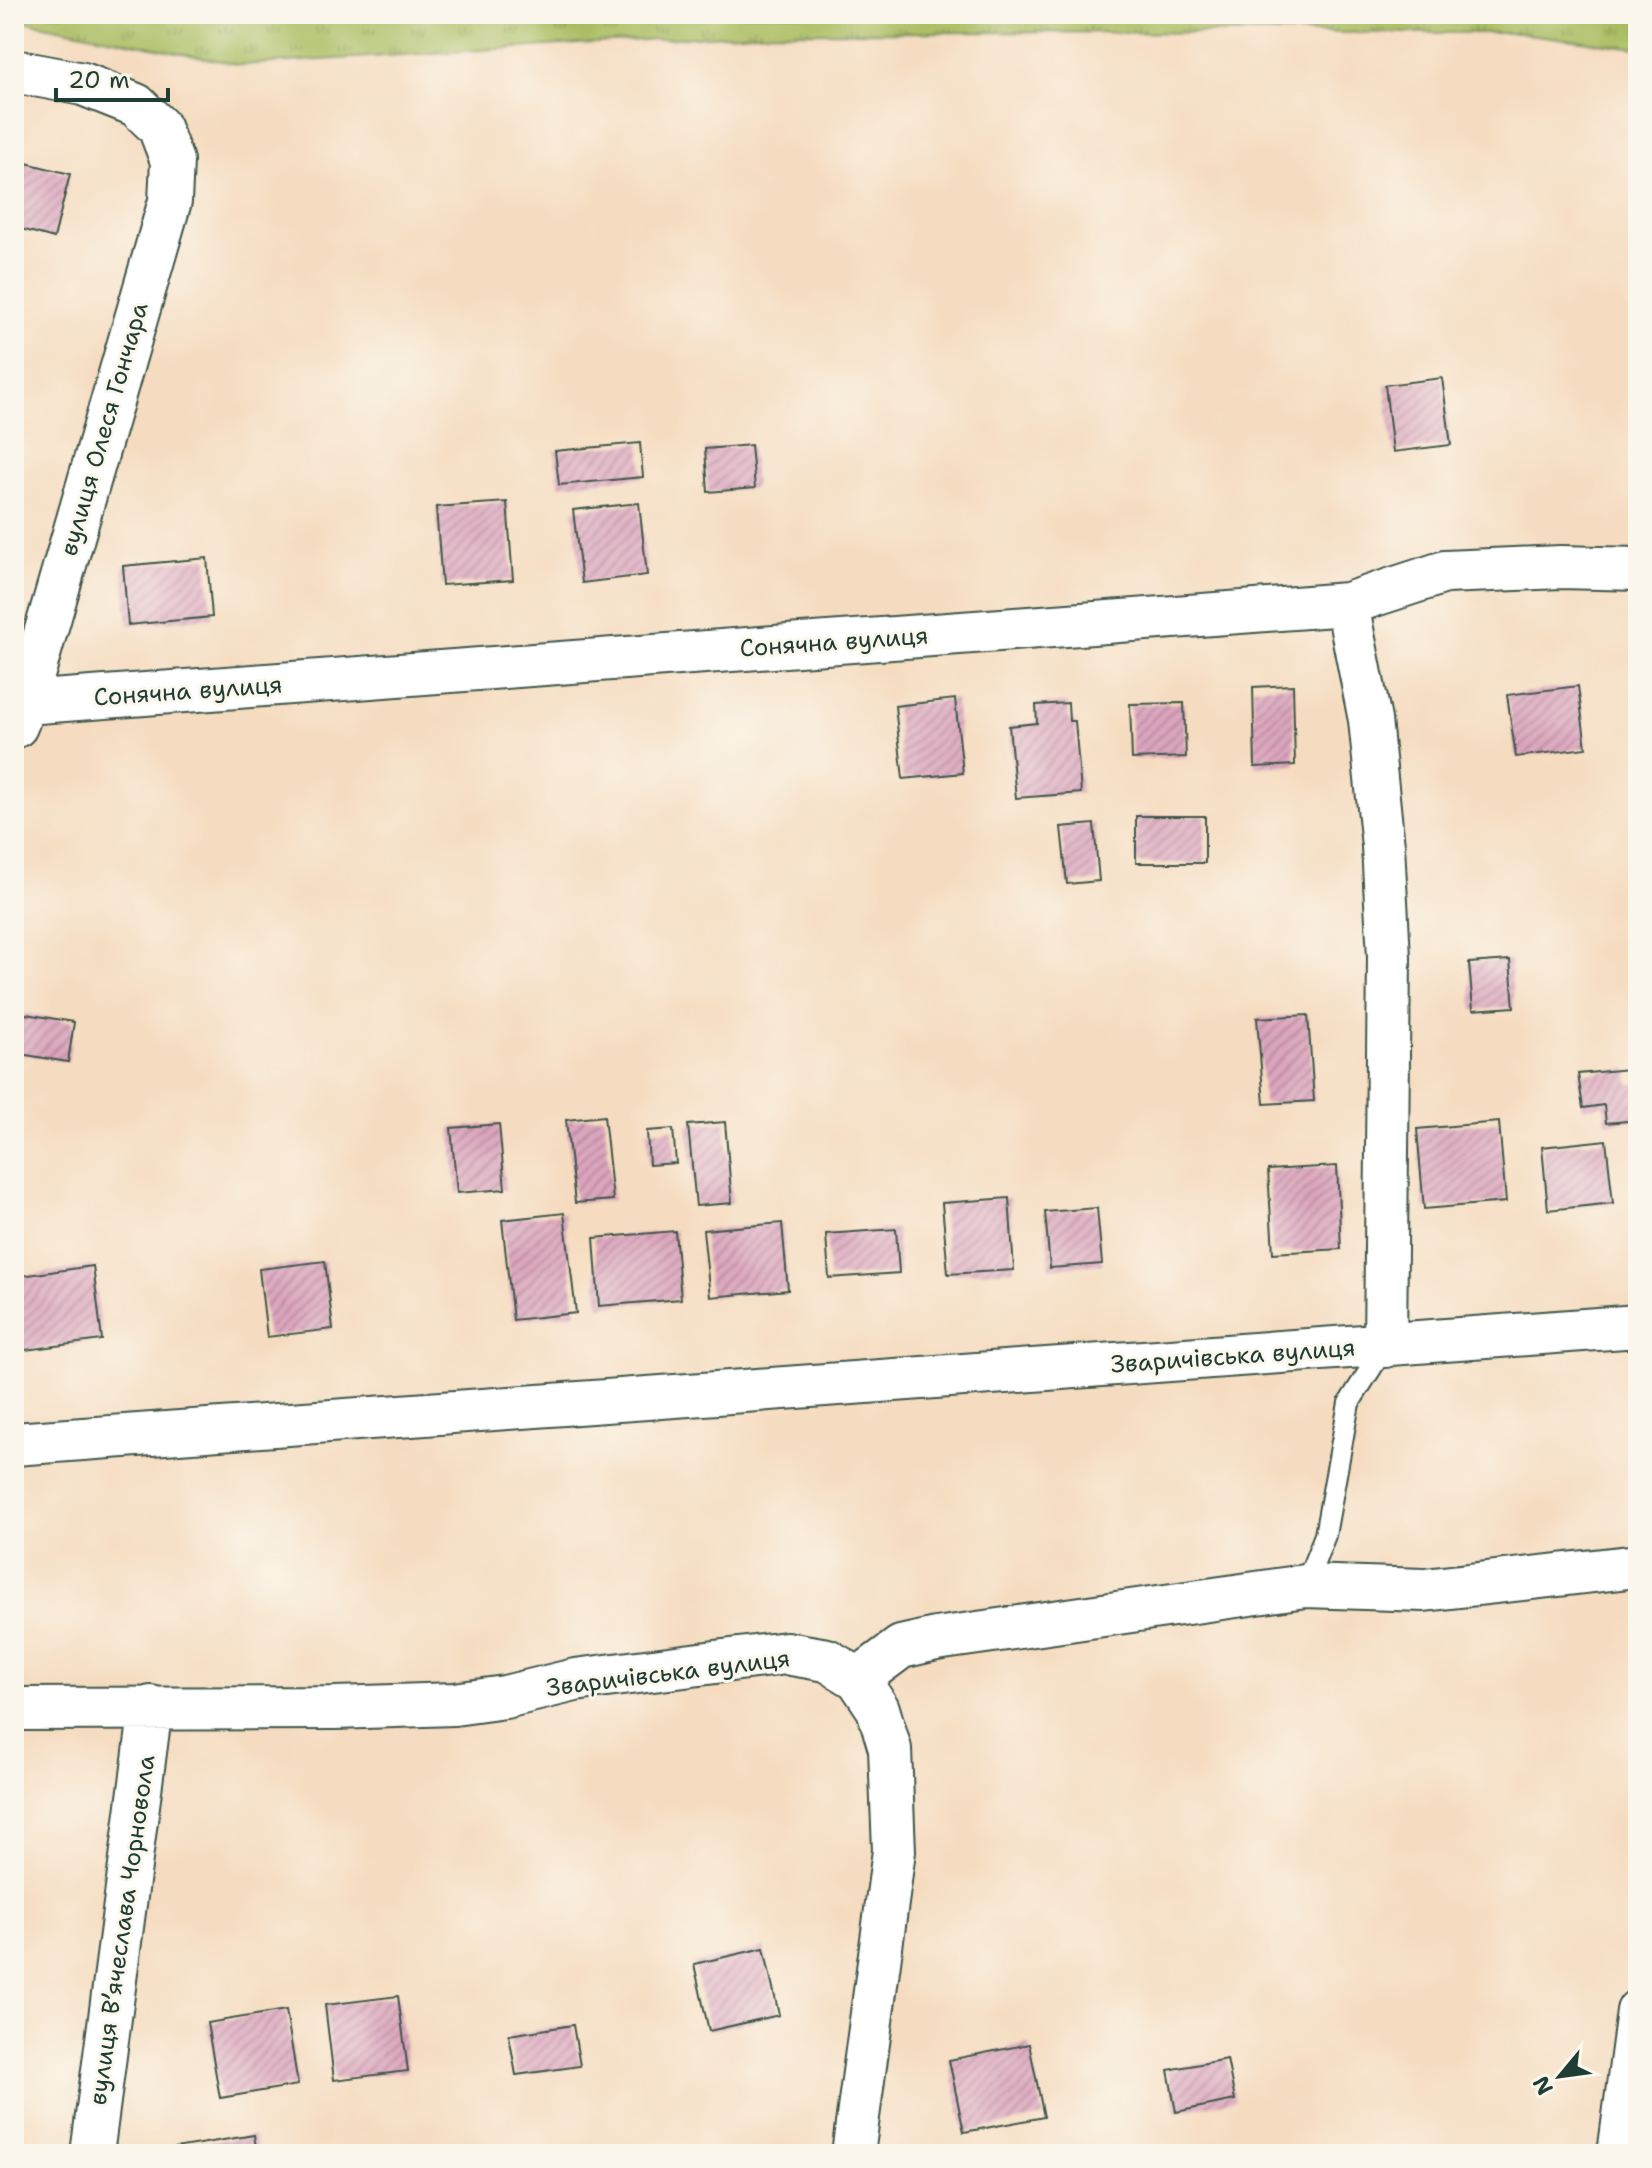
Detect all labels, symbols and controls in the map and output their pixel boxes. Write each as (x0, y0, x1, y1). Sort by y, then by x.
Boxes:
scale bar (56, 52, 168, 102)
text: 20 m (68, 64, 130, 96)
street label: вулиця Олеся Гончара (52, 298, 156, 560)
street label: Сонячна вулиця (739, 619, 929, 665)
street label: Сонячна вулиця (93, 668, 283, 714)
street label: Зваричівська вулиця (1109, 1331, 1357, 1381)
street label: Зваричівська вулиця (544, 1642, 792, 1704)
street label: вулиця Вʼячеслава Чорновола (82, 1753, 162, 2107)
north arrow (1520, 2036, 1600, 2116)
text: N (1526, 2071, 1560, 2100)

